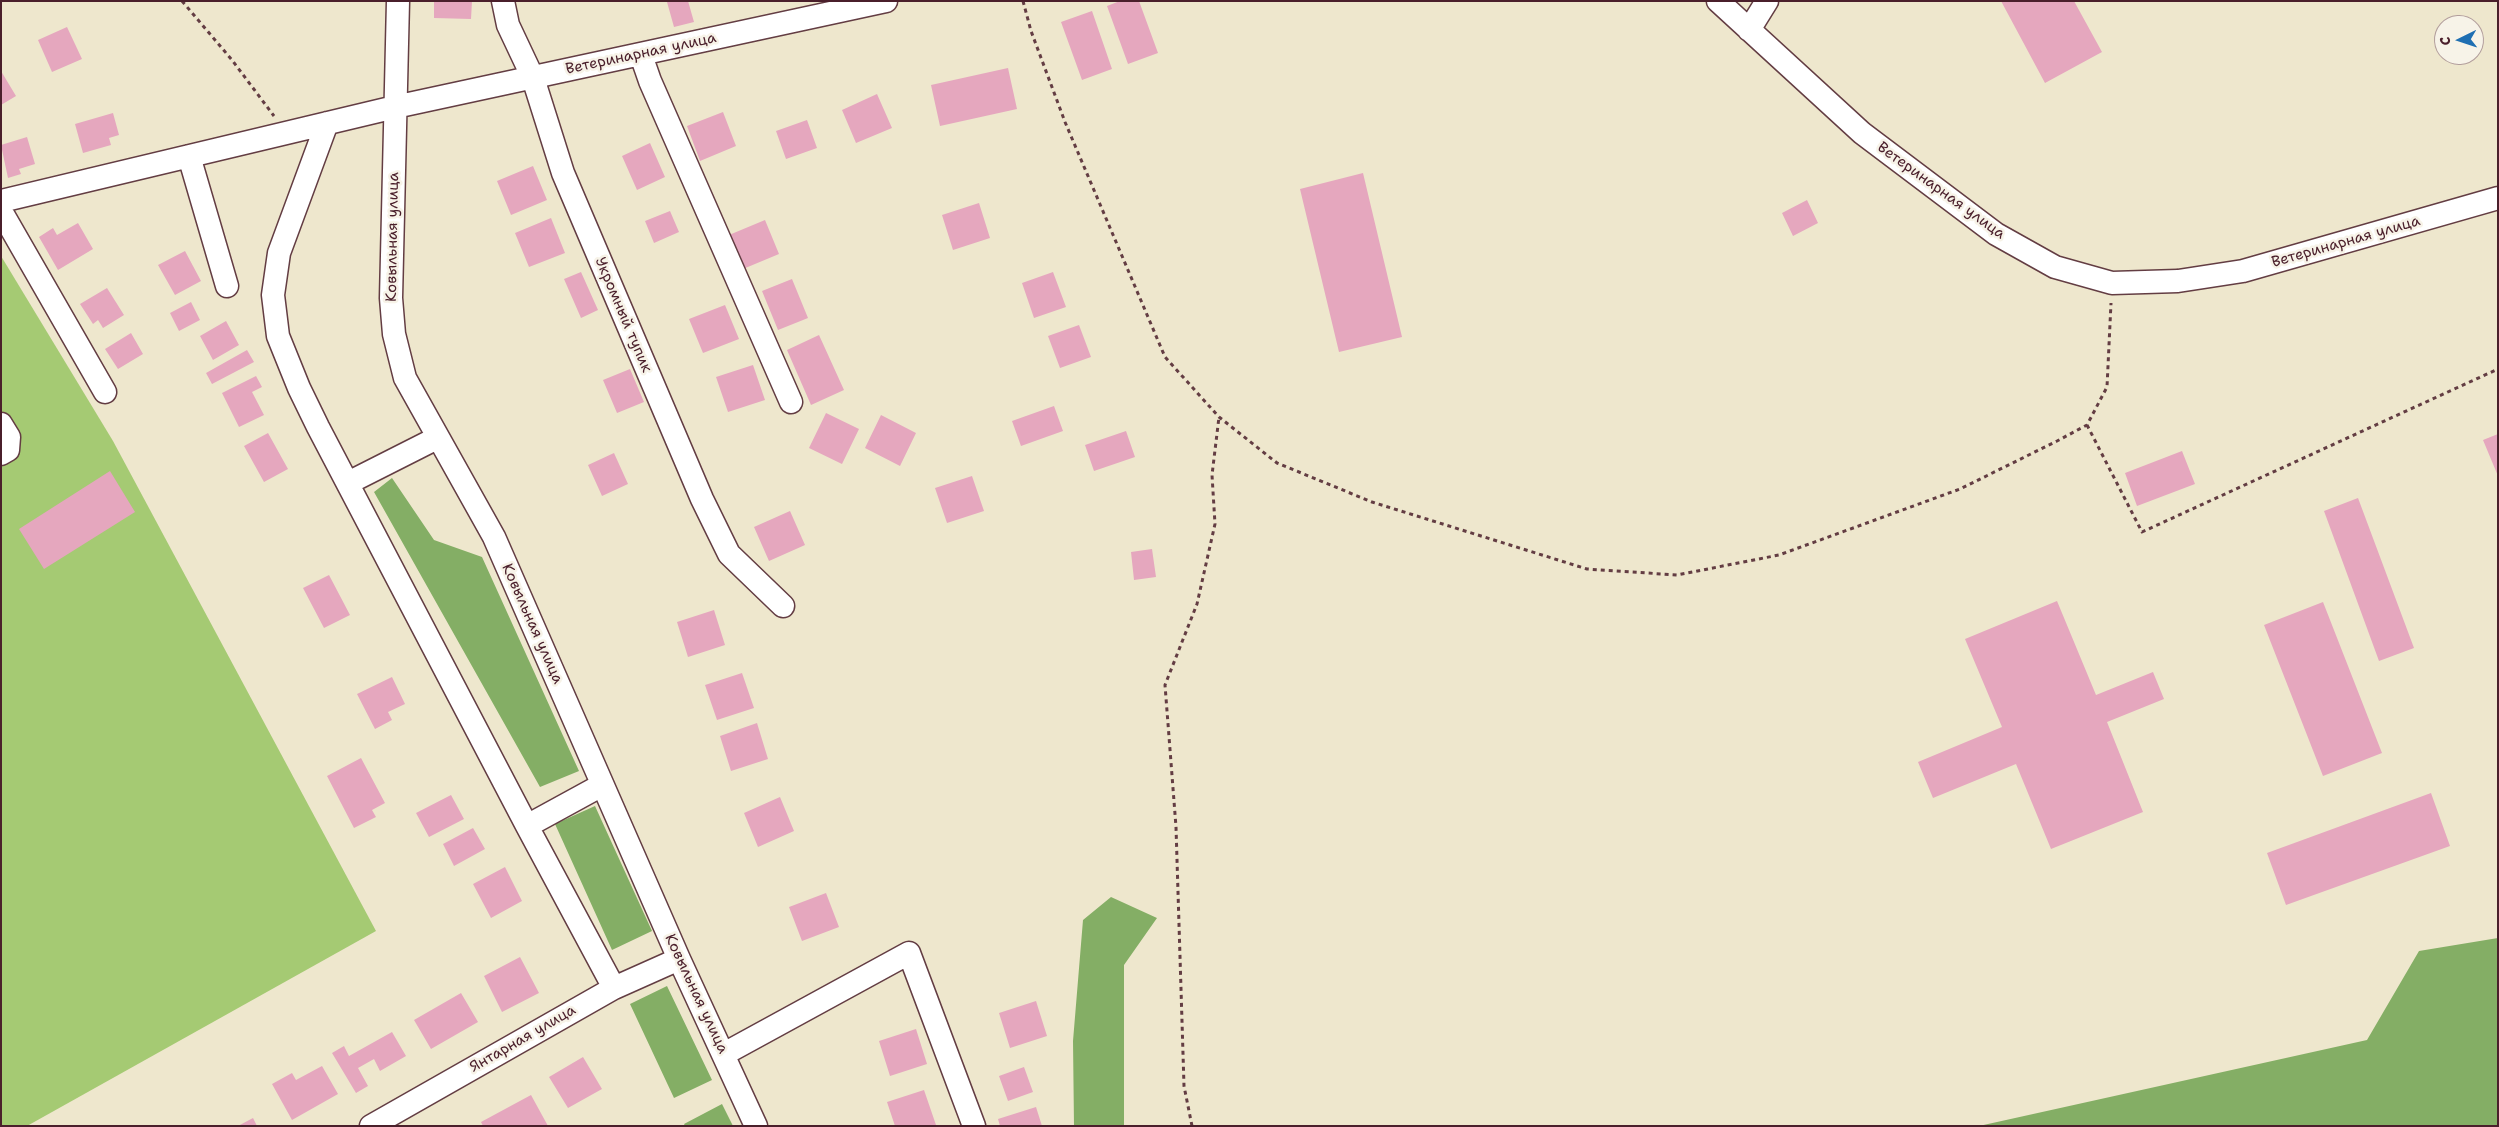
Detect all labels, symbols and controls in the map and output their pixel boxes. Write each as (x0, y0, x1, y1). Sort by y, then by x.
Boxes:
north arrow (2434, 15, 2484, 65)
street label: Ветеринарная улица (564, 29, 718, 79)
text: С (2436, 36, 2454, 46)
street label: Ветеринарная улица (1874, 139, 2008, 243)
street label: Ковыльная улица (383, 172, 403, 302)
street label: Ветеринарная улица (2270, 212, 2422, 272)
street label: Укромный тупик (591, 255, 655, 375)
street label: Ковыльная улица (497, 561, 567, 687)
street label: Ковыльная улица (660, 931, 732, 1057)
street label: Янтарная улица (467, 1001, 579, 1077)

